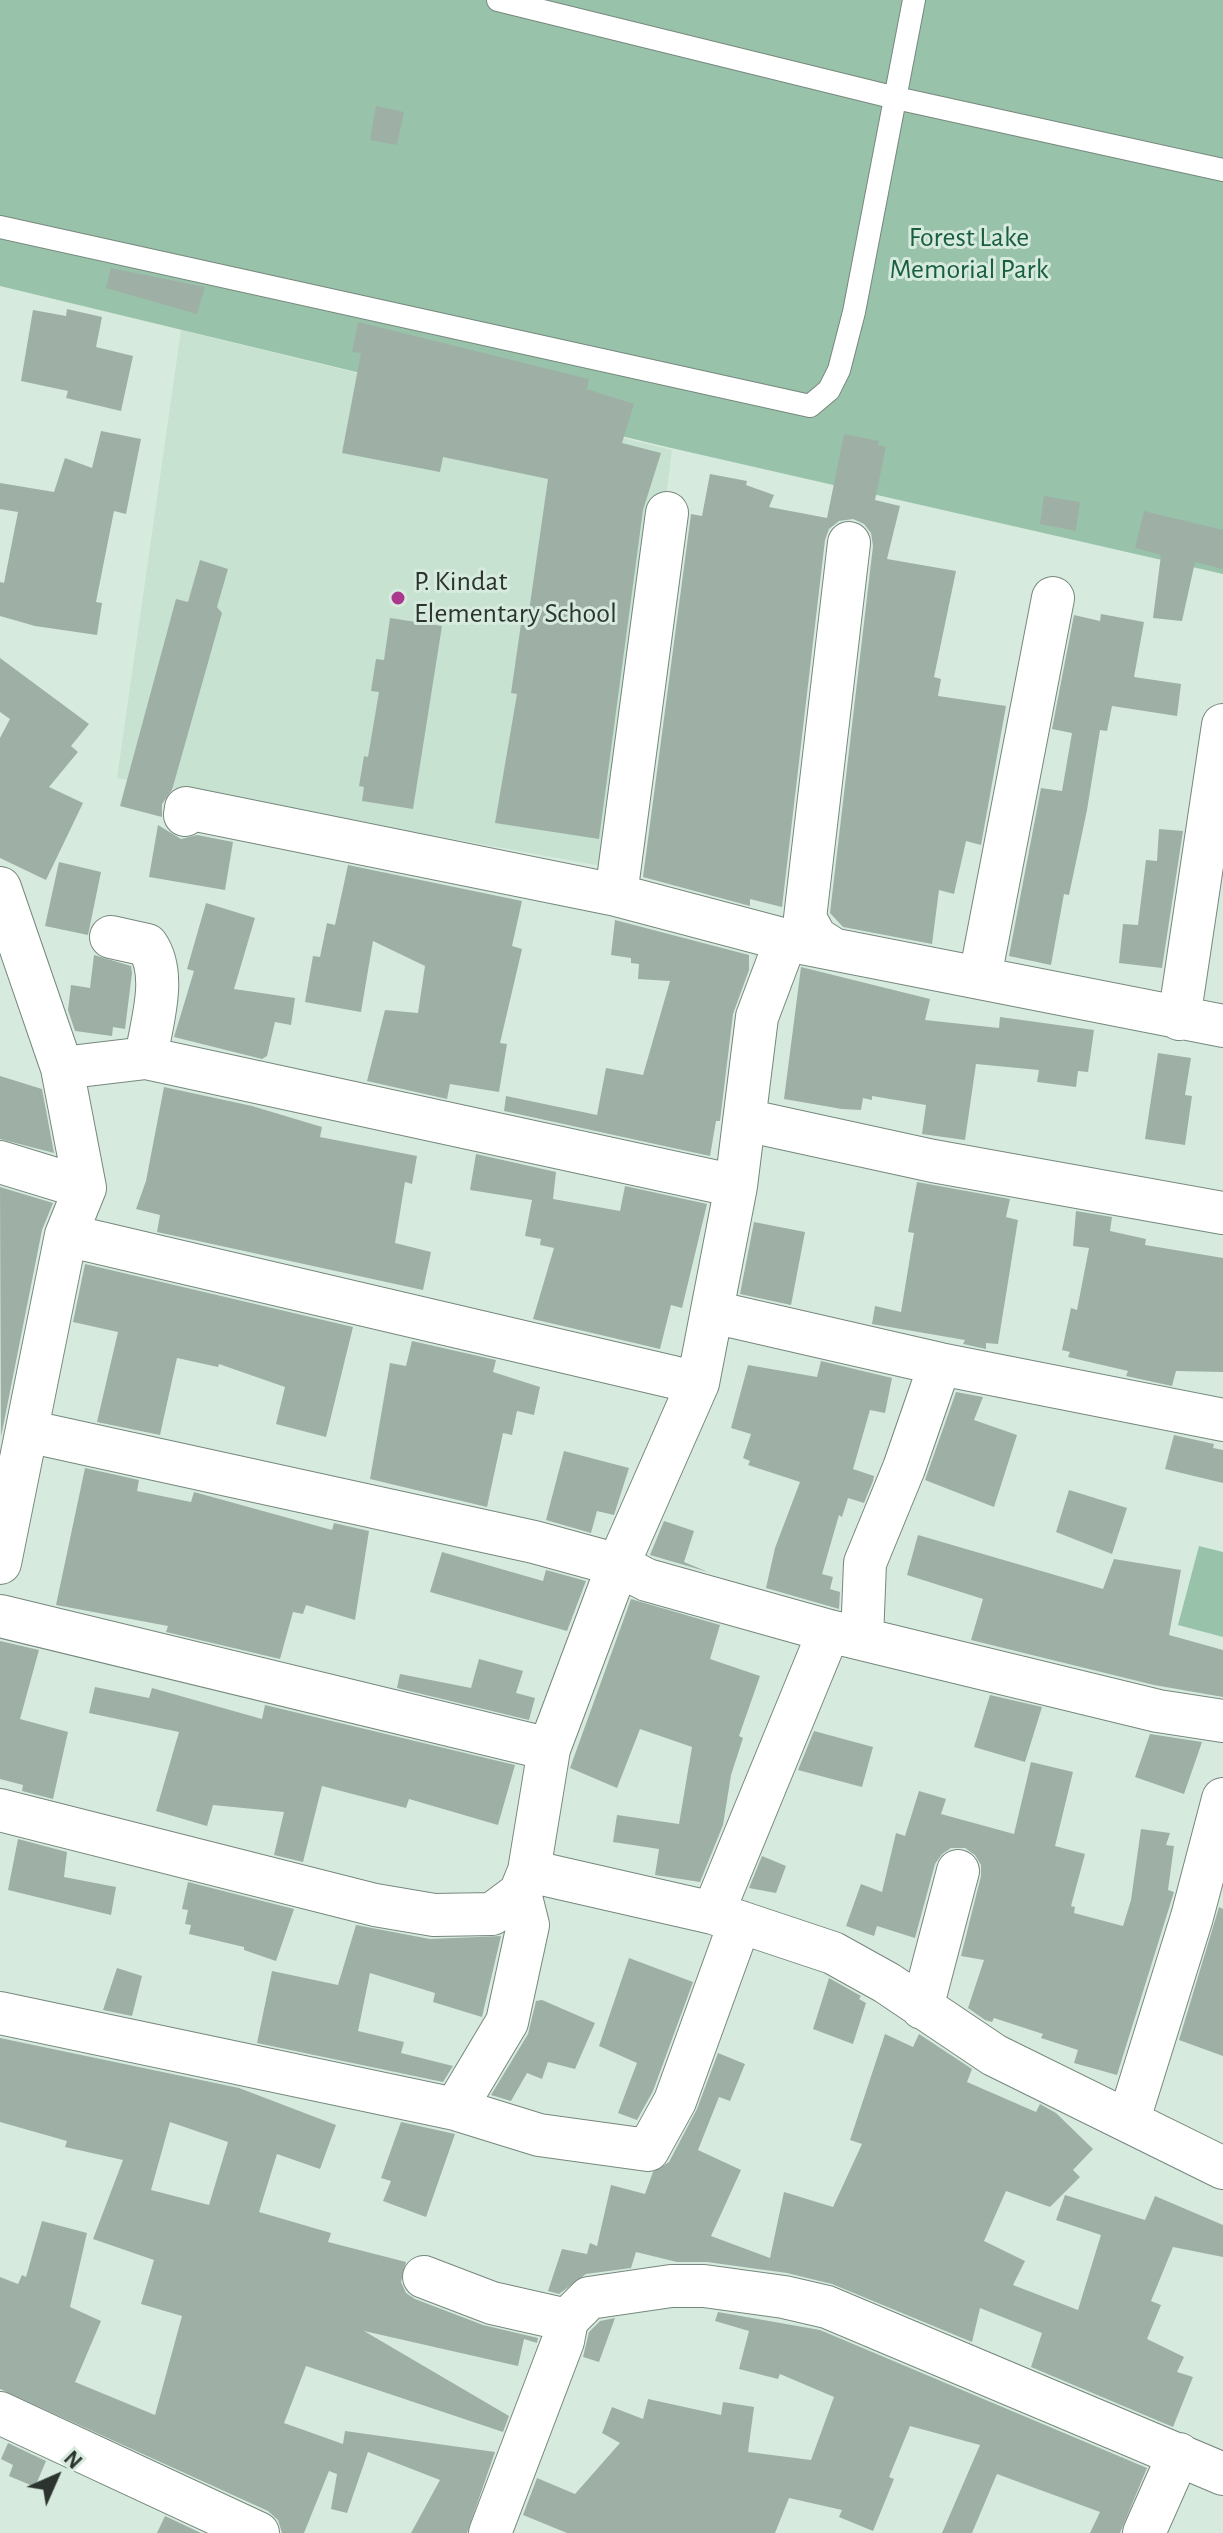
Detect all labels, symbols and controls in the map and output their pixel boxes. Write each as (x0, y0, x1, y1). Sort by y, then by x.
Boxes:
park label: Forest Lake Memorial Park (890, 221, 1048, 287)
place label: P. Kindat Elementary School (414, 565, 617, 631)
marker: P. Kindat Elementary School (389, 589, 407, 607)
north arrow (16, 2437, 96, 2517)
text: N (60, 2447, 86, 2473)

